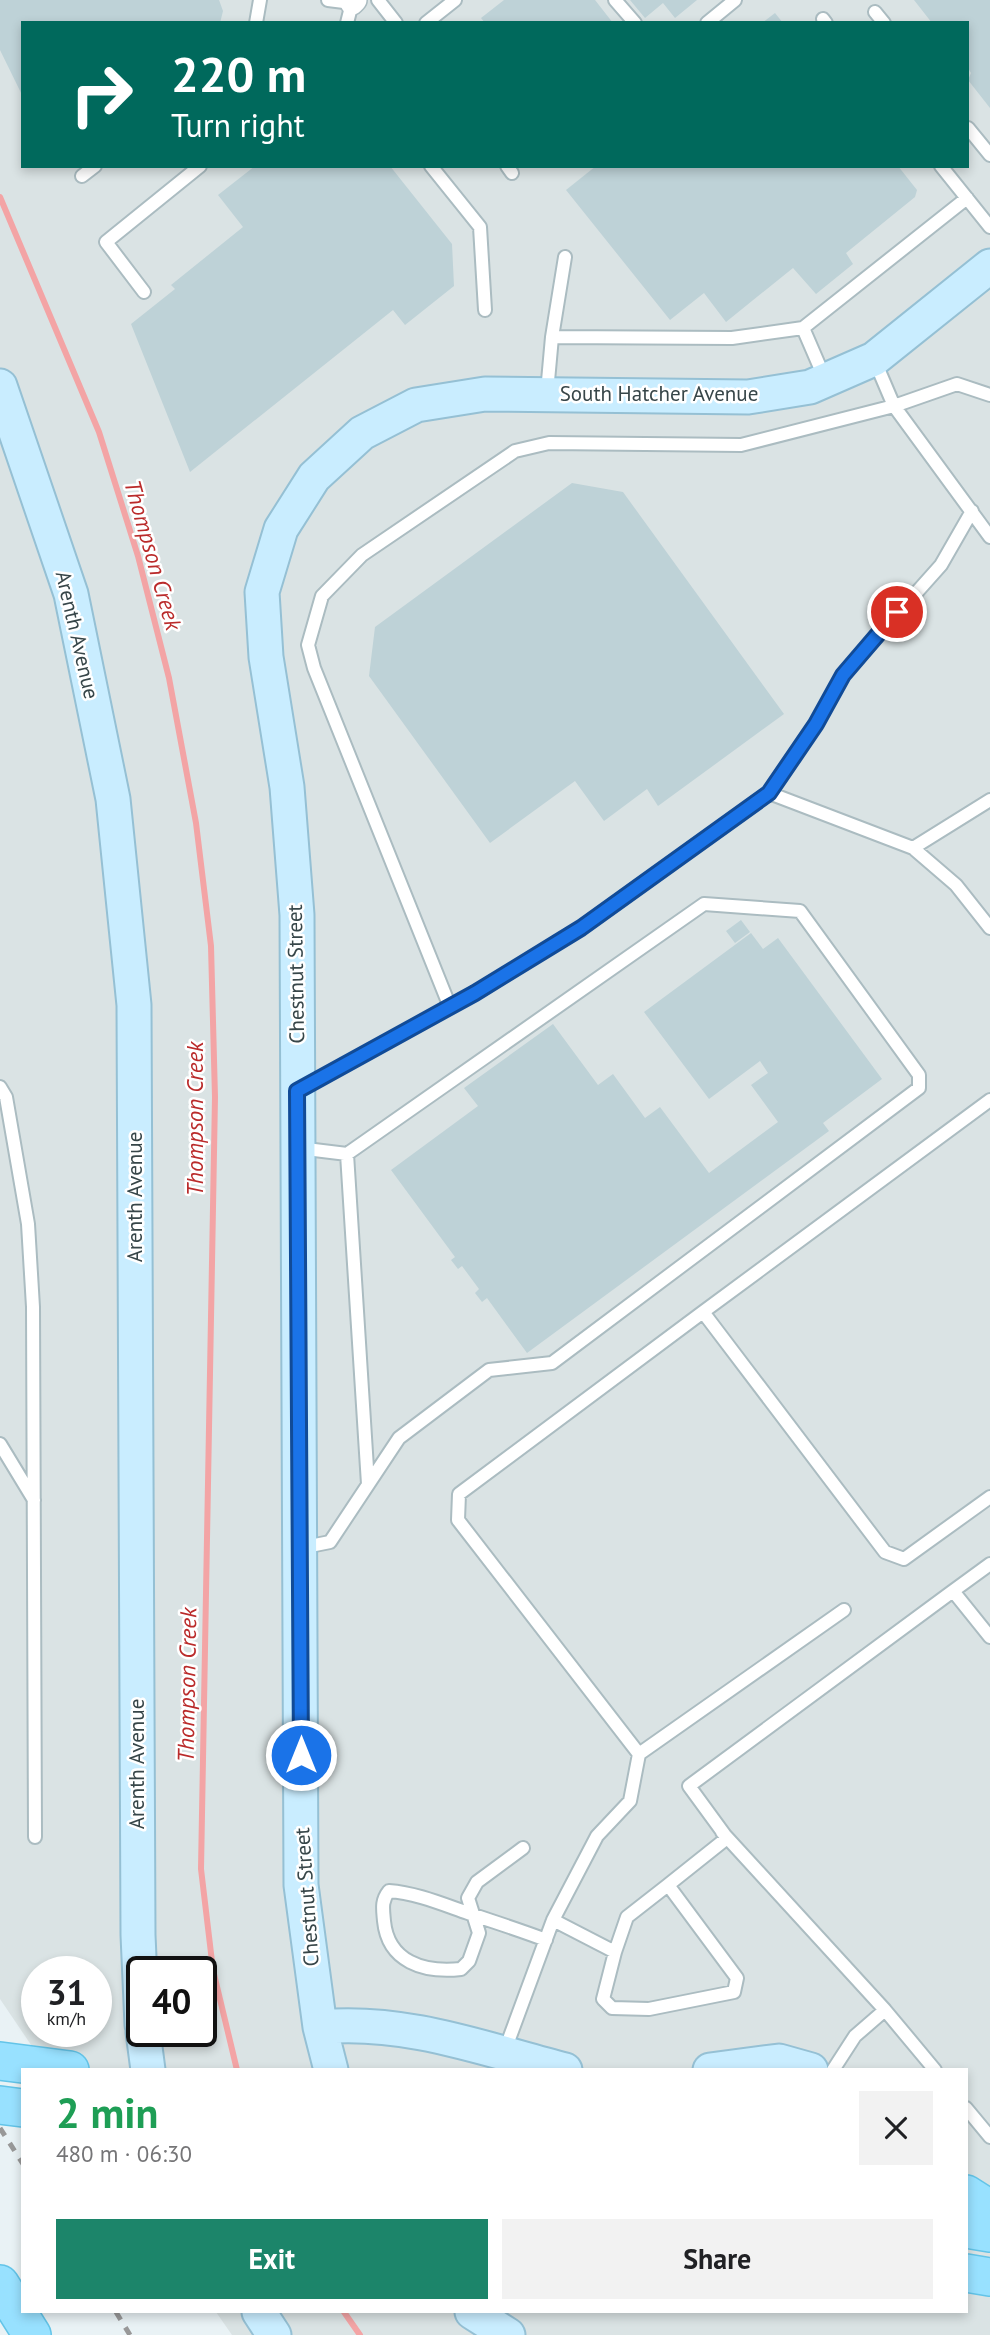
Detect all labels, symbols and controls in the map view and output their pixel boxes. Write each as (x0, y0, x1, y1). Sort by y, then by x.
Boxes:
text: 220 m (171, 42, 306, 106)
icon: right (56, 49, 147, 140)
text: Turn right (171, 104, 305, 146)
street label: South Hatcher Avenue (560, 380, 758, 407)
water label: Thompson Creek (118, 477, 189, 635)
street label: Arenth Avenue (50, 568, 105, 702)
pin (867, 582, 927, 642)
icon: arrive (878, 593, 916, 631)
street label: Chestnut Street (281, 904, 310, 1044)
water label: Thompson Creek (180, 1040, 209, 1196)
street label: Arenth Avenue (121, 1132, 148, 1262)
water label: Thompson Creek (171, 1606, 202, 1763)
street label: Arenth Avenue (123, 1699, 150, 1829)
position arrow (264, 1718, 338, 1792)
street label: Chestnut Street (288, 1827, 325, 1967)
speed limit sign: 40 (126, 1956, 217, 2047)
text: 31 (47, 1969, 86, 2015)
text: km/h (47, 2007, 86, 2030)
text: 2 min (56, 2085, 158, 2140)
button: close (859, 2091, 933, 2165)
text: 480 m · 06:30 (56, 2139, 192, 2168)
button: Exit (56, 2219, 488, 2299)
button: Share (502, 2219, 933, 2299)

